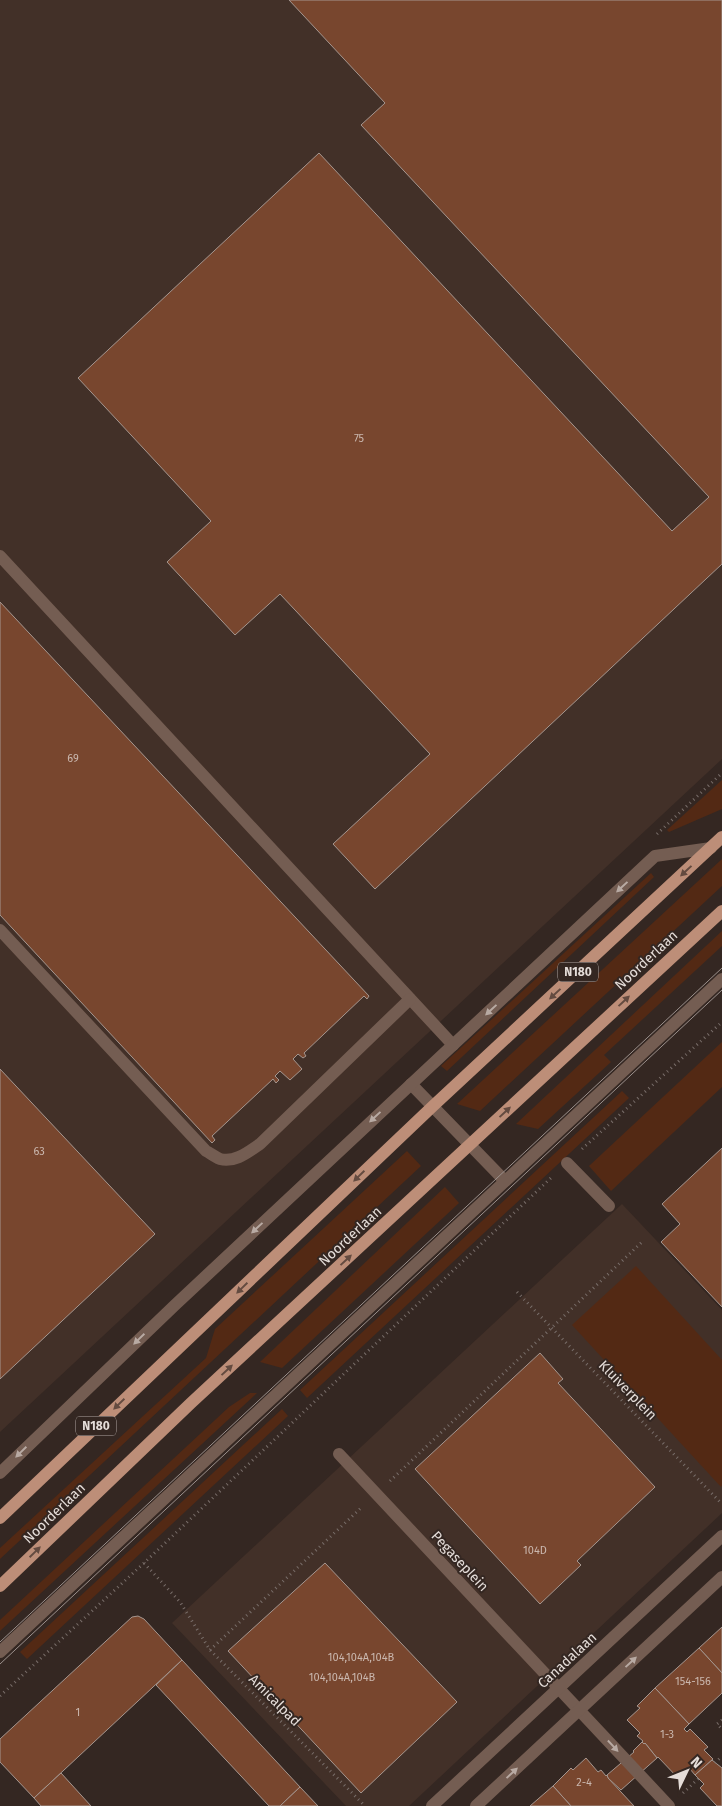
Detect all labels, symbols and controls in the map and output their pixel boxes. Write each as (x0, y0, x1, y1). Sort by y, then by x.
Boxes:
house number: 75 (354, 432, 365, 445)
house number: 69 (67, 752, 79, 765)
one-way arrow (681, 865, 693, 877)
one-way arrow (617, 881, 629, 893)
street label: Noorderlaan (611, 927, 681, 994)
road number: N180 (558, 962, 598, 982)
one-way arrow (549, 988, 561, 1000)
one-way arrow (618, 995, 630, 1007)
one-way arrow (485, 1004, 497, 1016)
one-way arrow (499, 1106, 511, 1118)
one-way arrow (370, 1111, 382, 1123)
house number: 63 (33, 1145, 45, 1158)
one-way arrow (354, 1170, 366, 1182)
street label: Noorderlaan (315, 1203, 385, 1270)
one-way arrow (251, 1222, 263, 1234)
one-way arrow (340, 1254, 352, 1266)
one-way arrow (236, 1282, 248, 1294)
one-way arrow (133, 1333, 145, 1345)
street label: Kluiverplein (595, 1357, 660, 1424)
one-way arrow (220, 1364, 232, 1376)
one-way arrow (113, 1398, 125, 1410)
road number: N180 (76, 1416, 116, 1435)
one-way arrow (16, 1446, 28, 1458)
street label: Noorderlaan (20, 1480, 89, 1547)
street label: Pegaseplein (427, 1528, 492, 1595)
house number: 104D (523, 1544, 547, 1557)
one-way arrow (29, 1546, 41, 1558)
street label: Canadalaan (534, 1629, 600, 1692)
house number: 104,104A,104B (328, 1651, 394, 1664)
one-way arrow (625, 1656, 637, 1668)
street label: Amicalpad (245, 1671, 304, 1730)
house number: 104,104A,104B (309, 1671, 375, 1684)
house number: 154-156 (675, 1675, 711, 1688)
house number: 1 (76, 1706, 80, 1719)
house number: 1-3 (660, 1728, 674, 1741)
one-way arrow (607, 1739, 619, 1751)
north arrow (662, 1746, 712, 1796)
text: N (687, 1753, 706, 1772)
one-way arrow (505, 1767, 517, 1779)
house number: 2-4 (576, 1776, 592, 1789)

